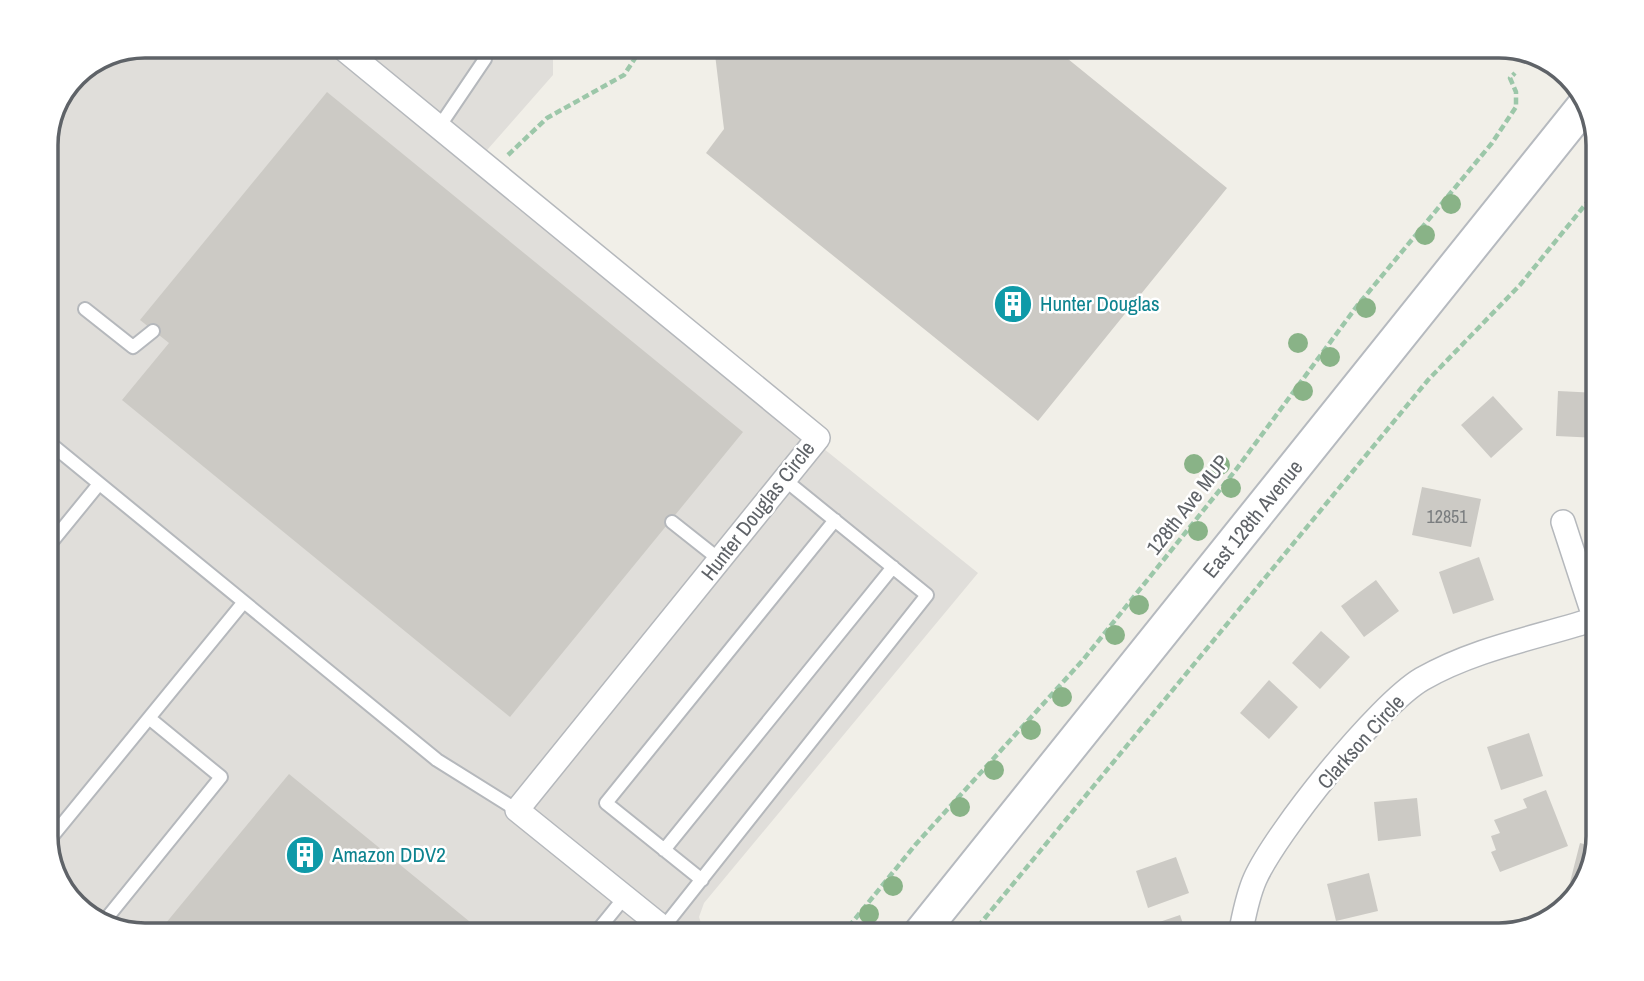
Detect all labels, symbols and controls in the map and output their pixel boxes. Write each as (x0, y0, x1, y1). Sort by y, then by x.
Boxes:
building icon: Hunter Douglas (992, 283, 1034, 325)
place label: Hunter Douglas (1040, 289, 1160, 318)
street label: Hunter Douglas Circle (694, 435, 821, 586)
street label: 128th Ave MUP (1139, 449, 1236, 561)
street label: East 128th Avenue (1196, 453, 1309, 584)
house number: 12851 (1426, 504, 1468, 529)
street label: Clarkson Circle (1310, 688, 1411, 795)
building icon: Amazon DDV2 (284, 834, 326, 876)
place label: Amazon DDV2 (331, 840, 446, 869)

